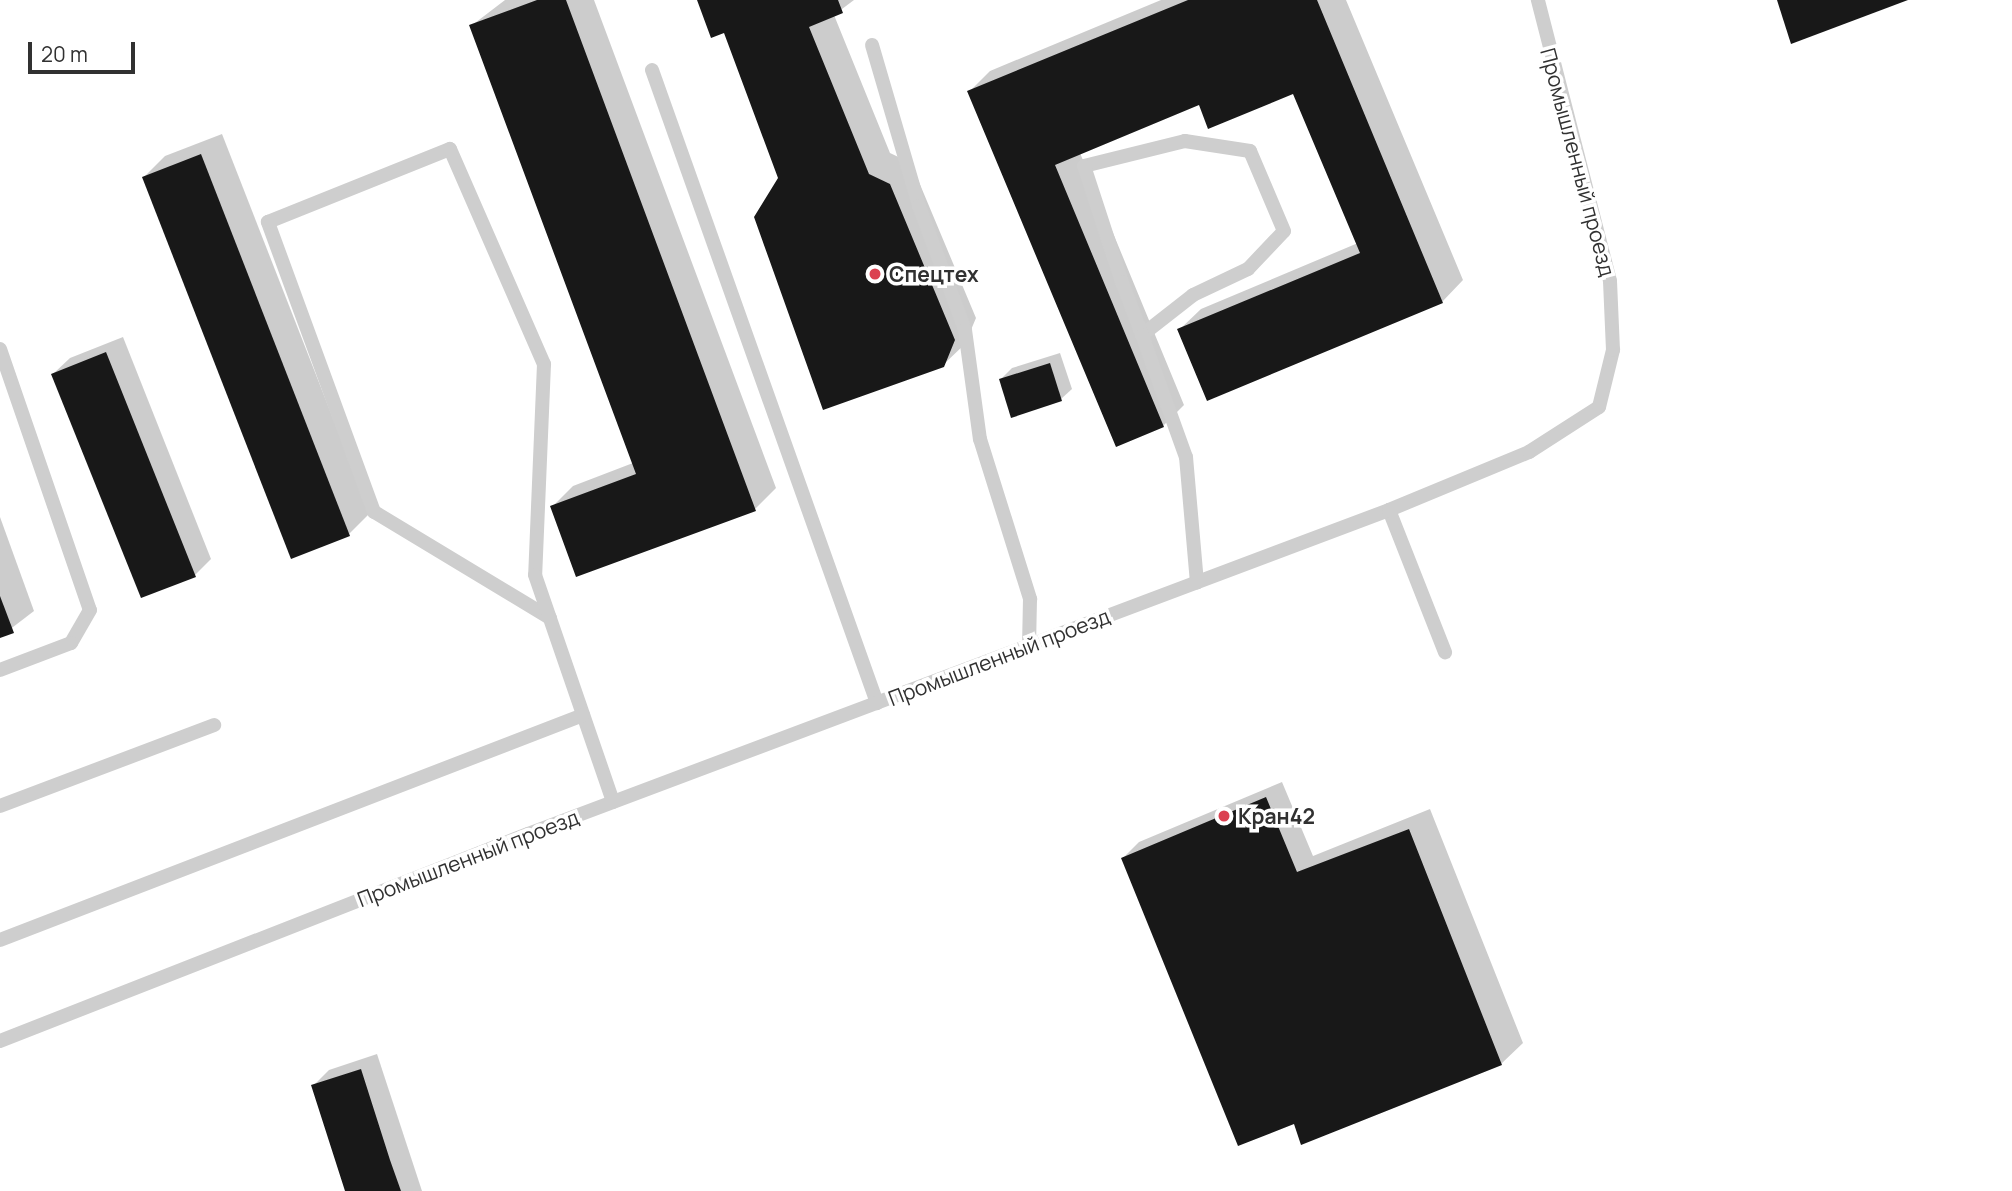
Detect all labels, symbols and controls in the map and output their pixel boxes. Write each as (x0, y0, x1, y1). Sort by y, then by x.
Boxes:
scale bar (32, 28, 138, 72)
text: 20 m (41, 40, 88, 68)
street label: Промышленный проезд (1535, 45, 1621, 279)
place label: Спецтех (889, 261, 979, 287)
marker: Спецтех (867, 266, 883, 282)
street label: Промышленный проезд (885, 603, 1113, 711)
place label: Кран42 (1238, 803, 1315, 829)
street label: Промышленный проезд (354, 804, 582, 912)
marker: Кран42 (1216, 808, 1232, 824)

